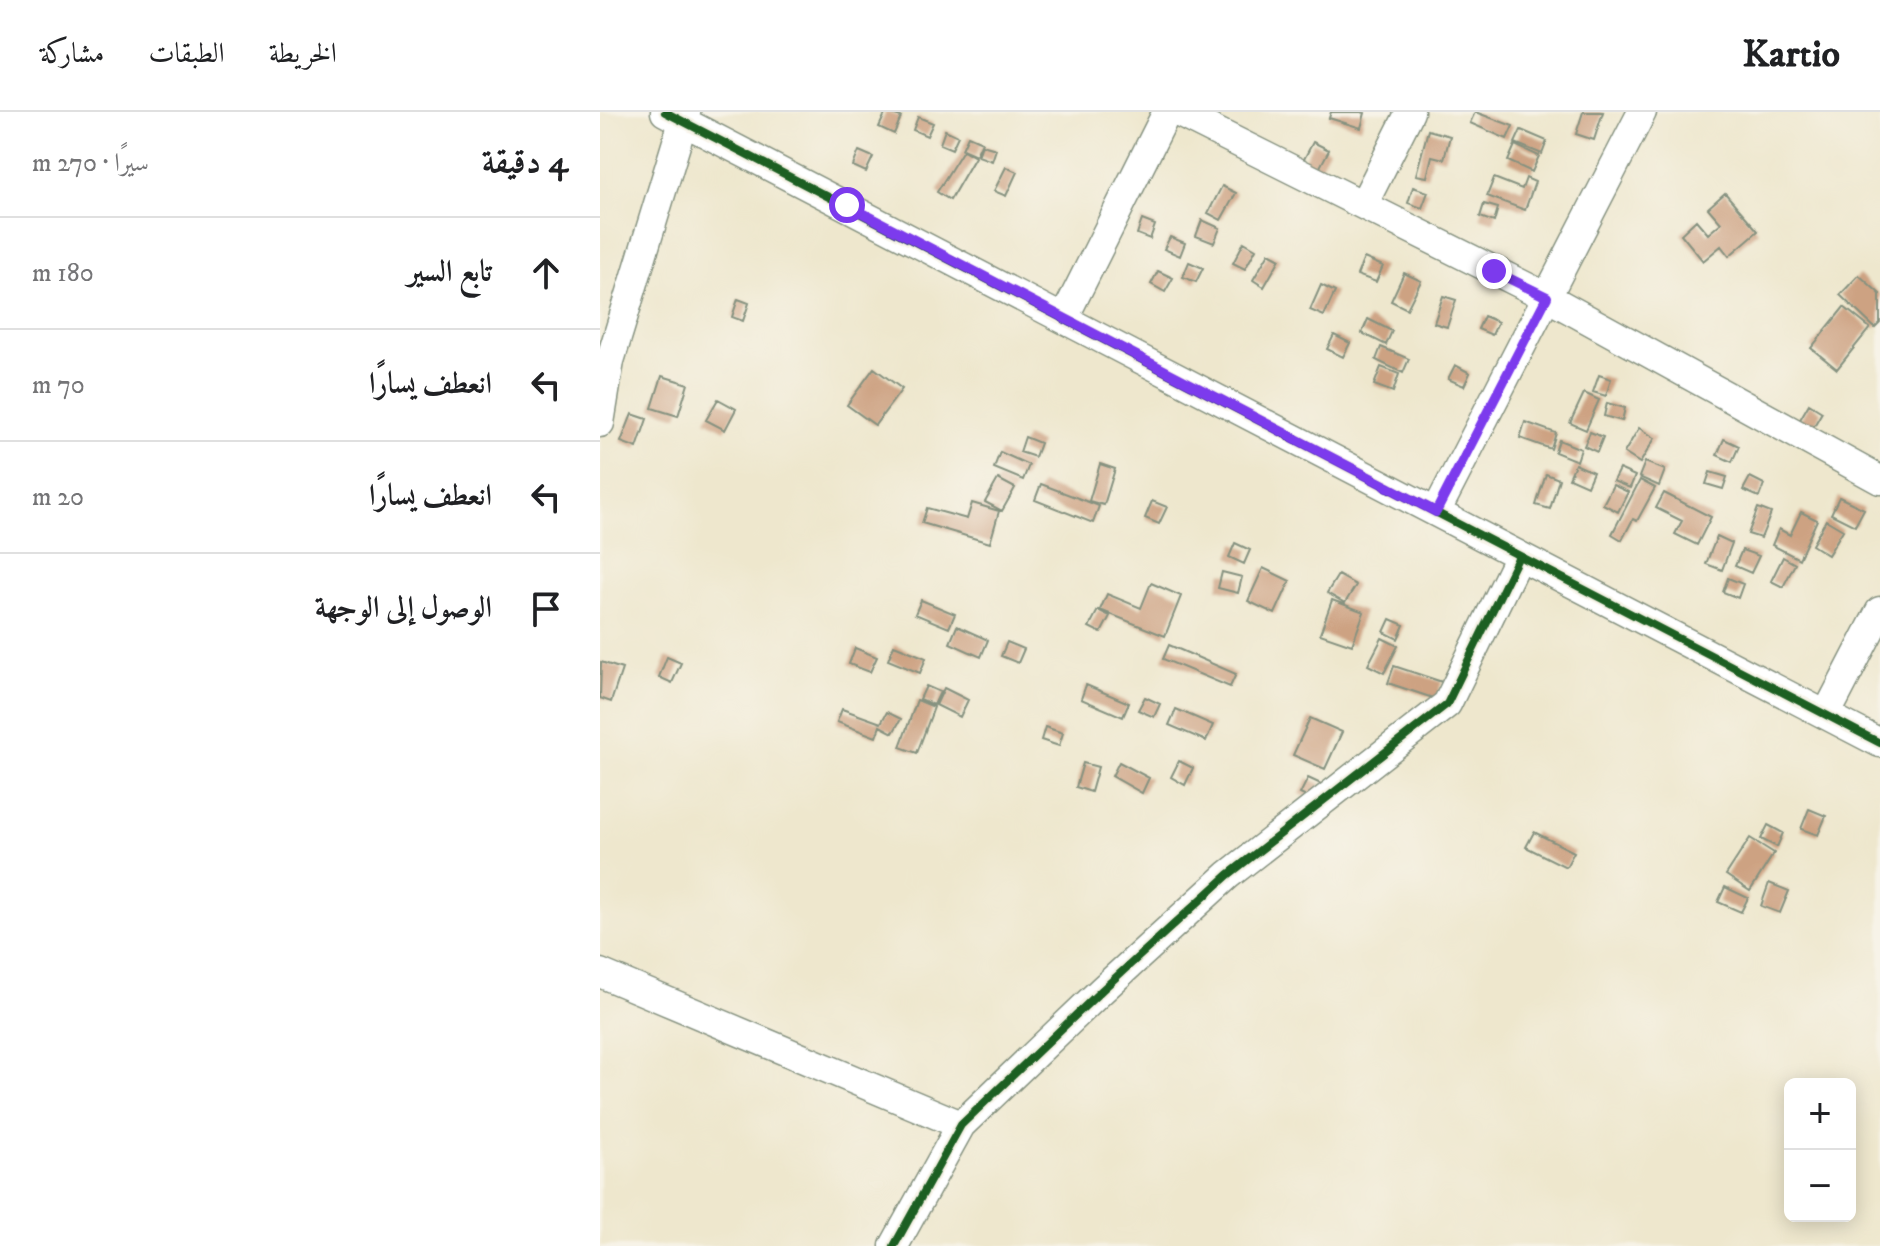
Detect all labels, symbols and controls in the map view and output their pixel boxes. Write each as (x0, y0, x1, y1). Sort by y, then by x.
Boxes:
text: Kartio (1743, 31, 1840, 79)
text: مشاركة (40, 36, 104, 71)
text: الطبقات (148, 36, 225, 71)
text: الخريطة (269, 36, 337, 71)
text: 4 دقيقة (482, 141, 568, 183)
text: سيرًا · 270 m (32, 147, 149, 180)
route start (829, 187, 865, 223)
icon: ahead (524, 251, 568, 295)
route end (1476, 253, 1512, 289)
text: تابع السير (407, 254, 492, 291)
text: 180 m (32, 257, 94, 290)
icon: left (524, 363, 568, 407)
text: انعطف يسارًا (369, 366, 492, 403)
text: 70 m (32, 369, 85, 402)
icon: left (524, 475, 568, 519)
text: انعطف يسارًا (369, 478, 492, 515)
text: 20 m (32, 481, 84, 514)
icon: arrive (524, 587, 568, 631)
text: الوصول إلى الوجهة (315, 590, 492, 627)
map controls (1784, 1078, 1856, 1222)
button: + (1784, 1078, 1856, 1150)
button: − (1784, 1150, 1856, 1222)

